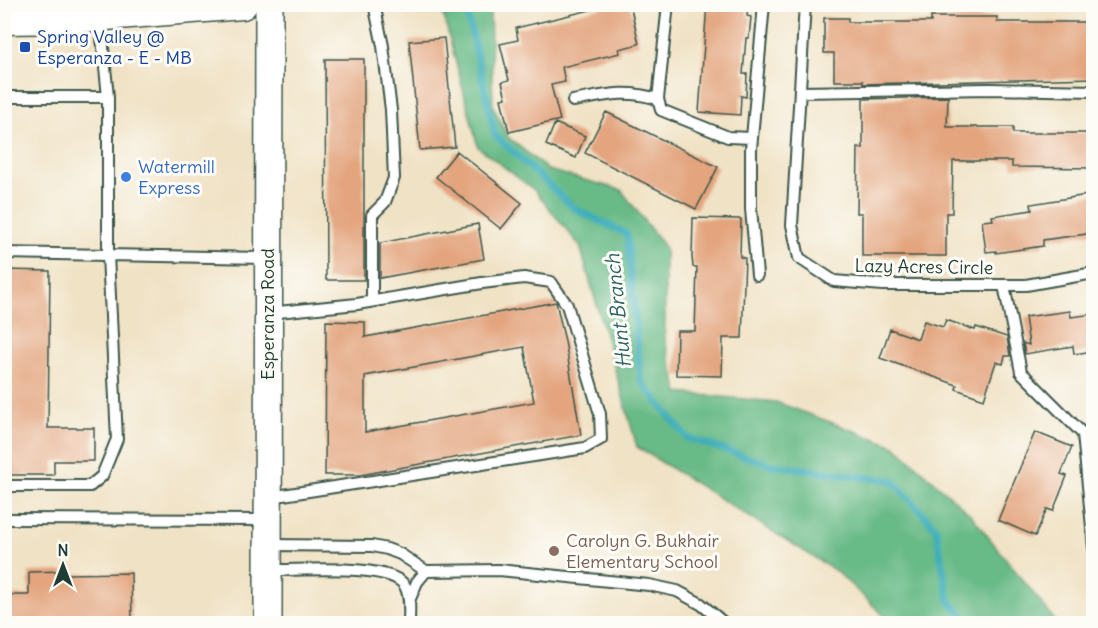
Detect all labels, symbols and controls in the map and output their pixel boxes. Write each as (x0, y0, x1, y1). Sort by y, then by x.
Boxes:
place label: Spring Valley @ Esperanza - E - MB (37, 25, 192, 69)
marker: Spring Valley @ Esperanza - E - MB (18, 40, 32, 54)
place label: Watermill Express (138, 155, 215, 199)
marker: Watermill Express (119, 170, 133, 184)
street label: Esperanza Road (256, 248, 279, 380)
water label: Hunt Branch (599, 252, 636, 369)
street label: Lazy Acres Circle (854, 254, 994, 279)
place label: Carolyn G. Bukhair Elementary School (566, 529, 719, 573)
north arrow (33, 535, 93, 595)
text: N (57, 540, 69, 560)
marker: Carolyn G. Bukhair Elementary School (547, 544, 561, 558)

